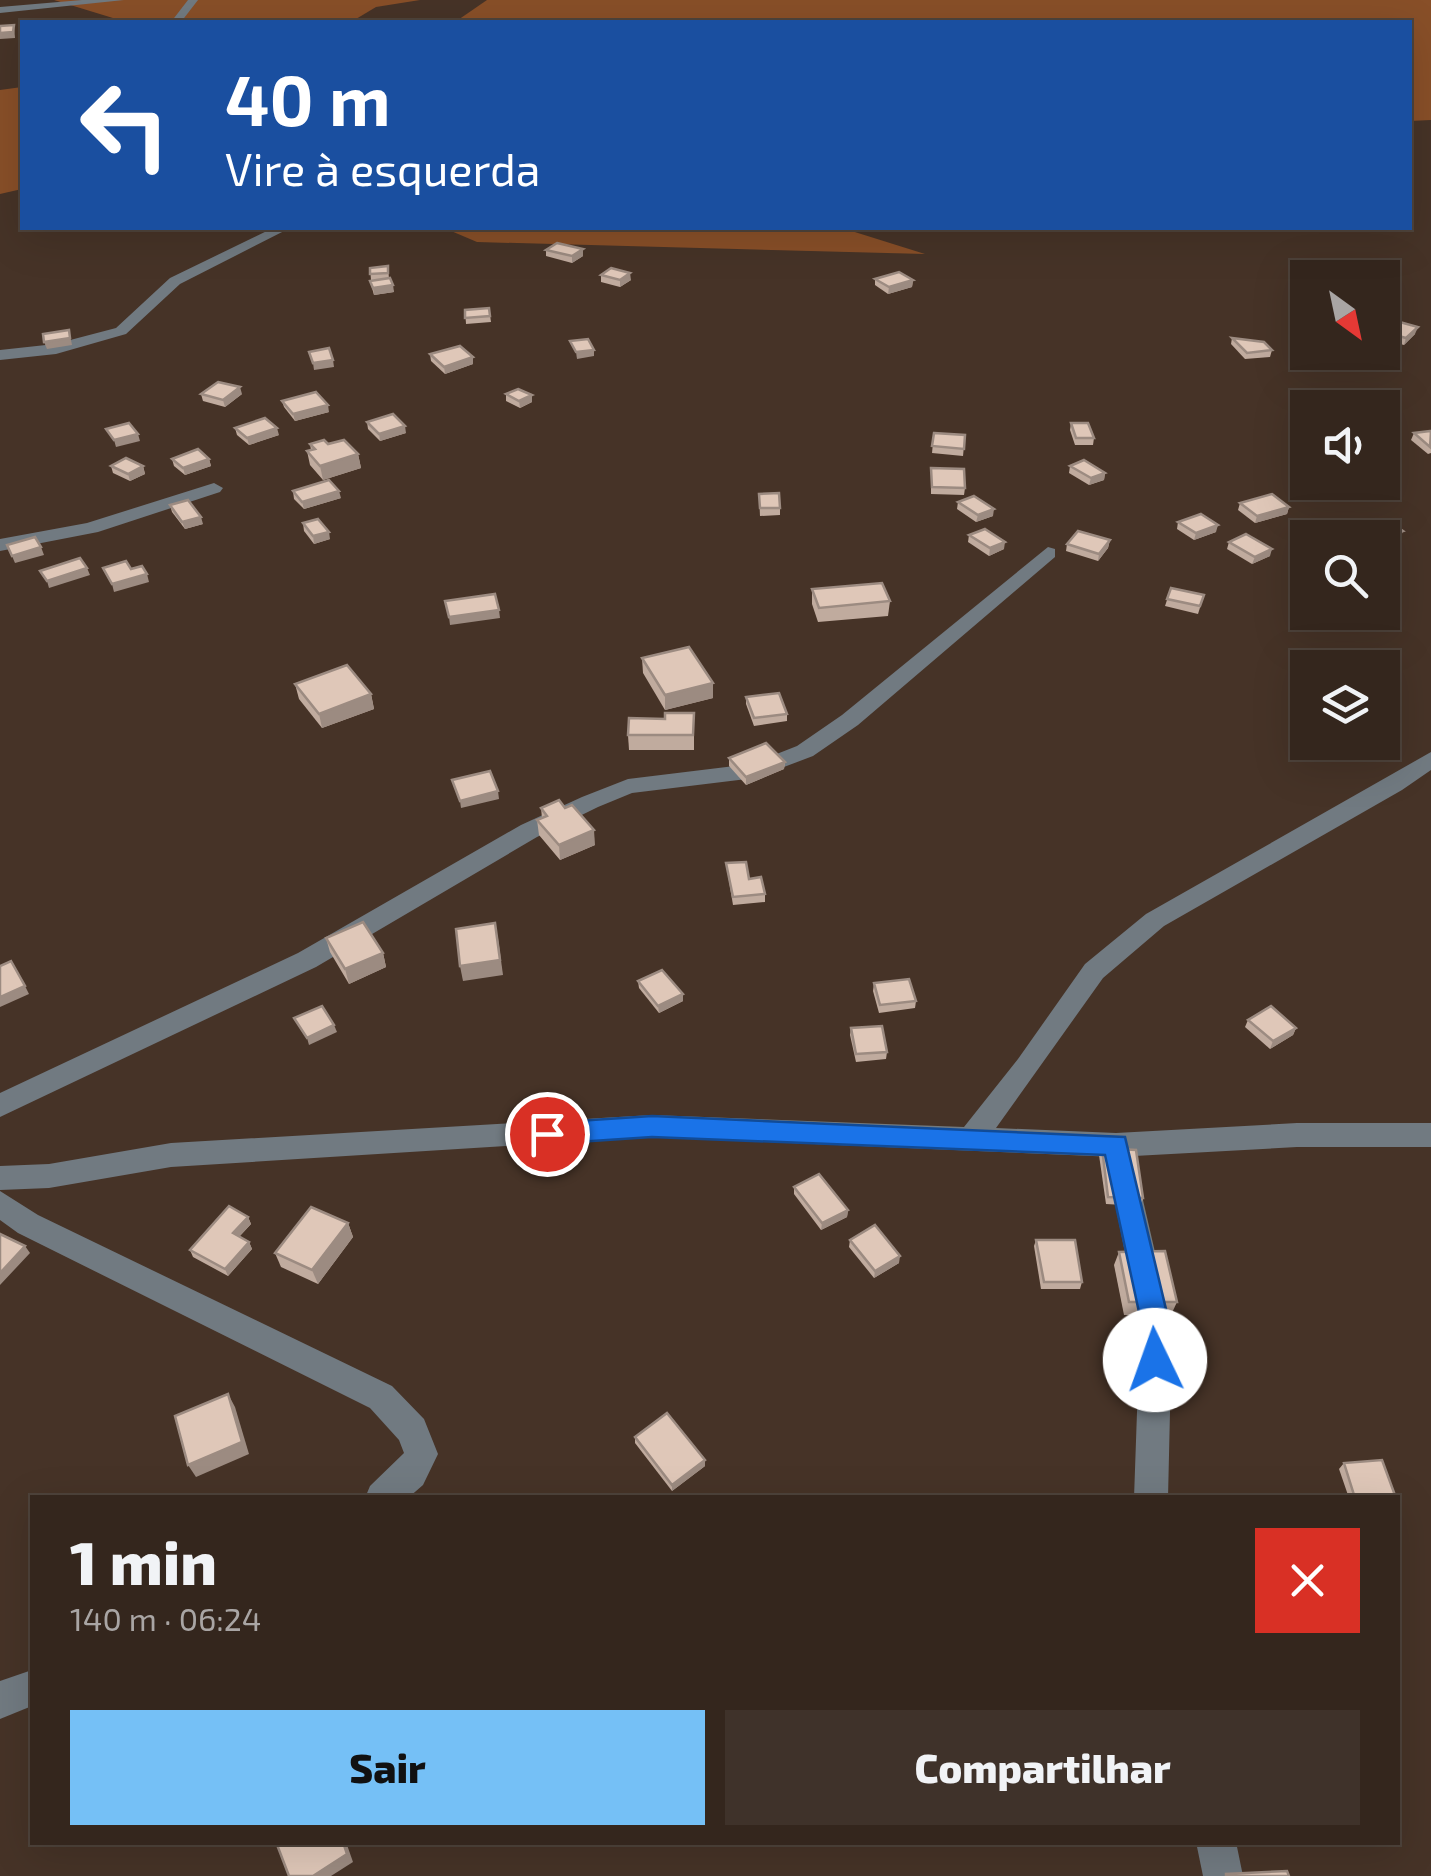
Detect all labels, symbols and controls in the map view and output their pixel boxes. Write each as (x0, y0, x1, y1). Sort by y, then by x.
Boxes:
text: 40 m (225, 56, 391, 140)
icon: left (60, 60, 190, 190)
text: Vire à esquerda (225, 141, 541, 195)
north arrow (1290, 260, 1400, 370)
map controls (1290, 260, 1400, 760)
button: sound (1290, 390, 1400, 500)
button: search (1290, 520, 1400, 630)
button: layers (1290, 650, 1400, 760)
pin (505, 1092, 590, 1177)
icon: arrive (520, 1107, 575, 1162)
position arrow (1103, 1308, 1207, 1412)
text: 1 min (70, 1525, 217, 1597)
button: close (1255, 1528, 1360, 1633)
text: 140 m · 06:24 (70, 1599, 262, 1637)
button: Sair (70, 1710, 705, 1825)
button: Compartilhar (725, 1710, 1360, 1825)

